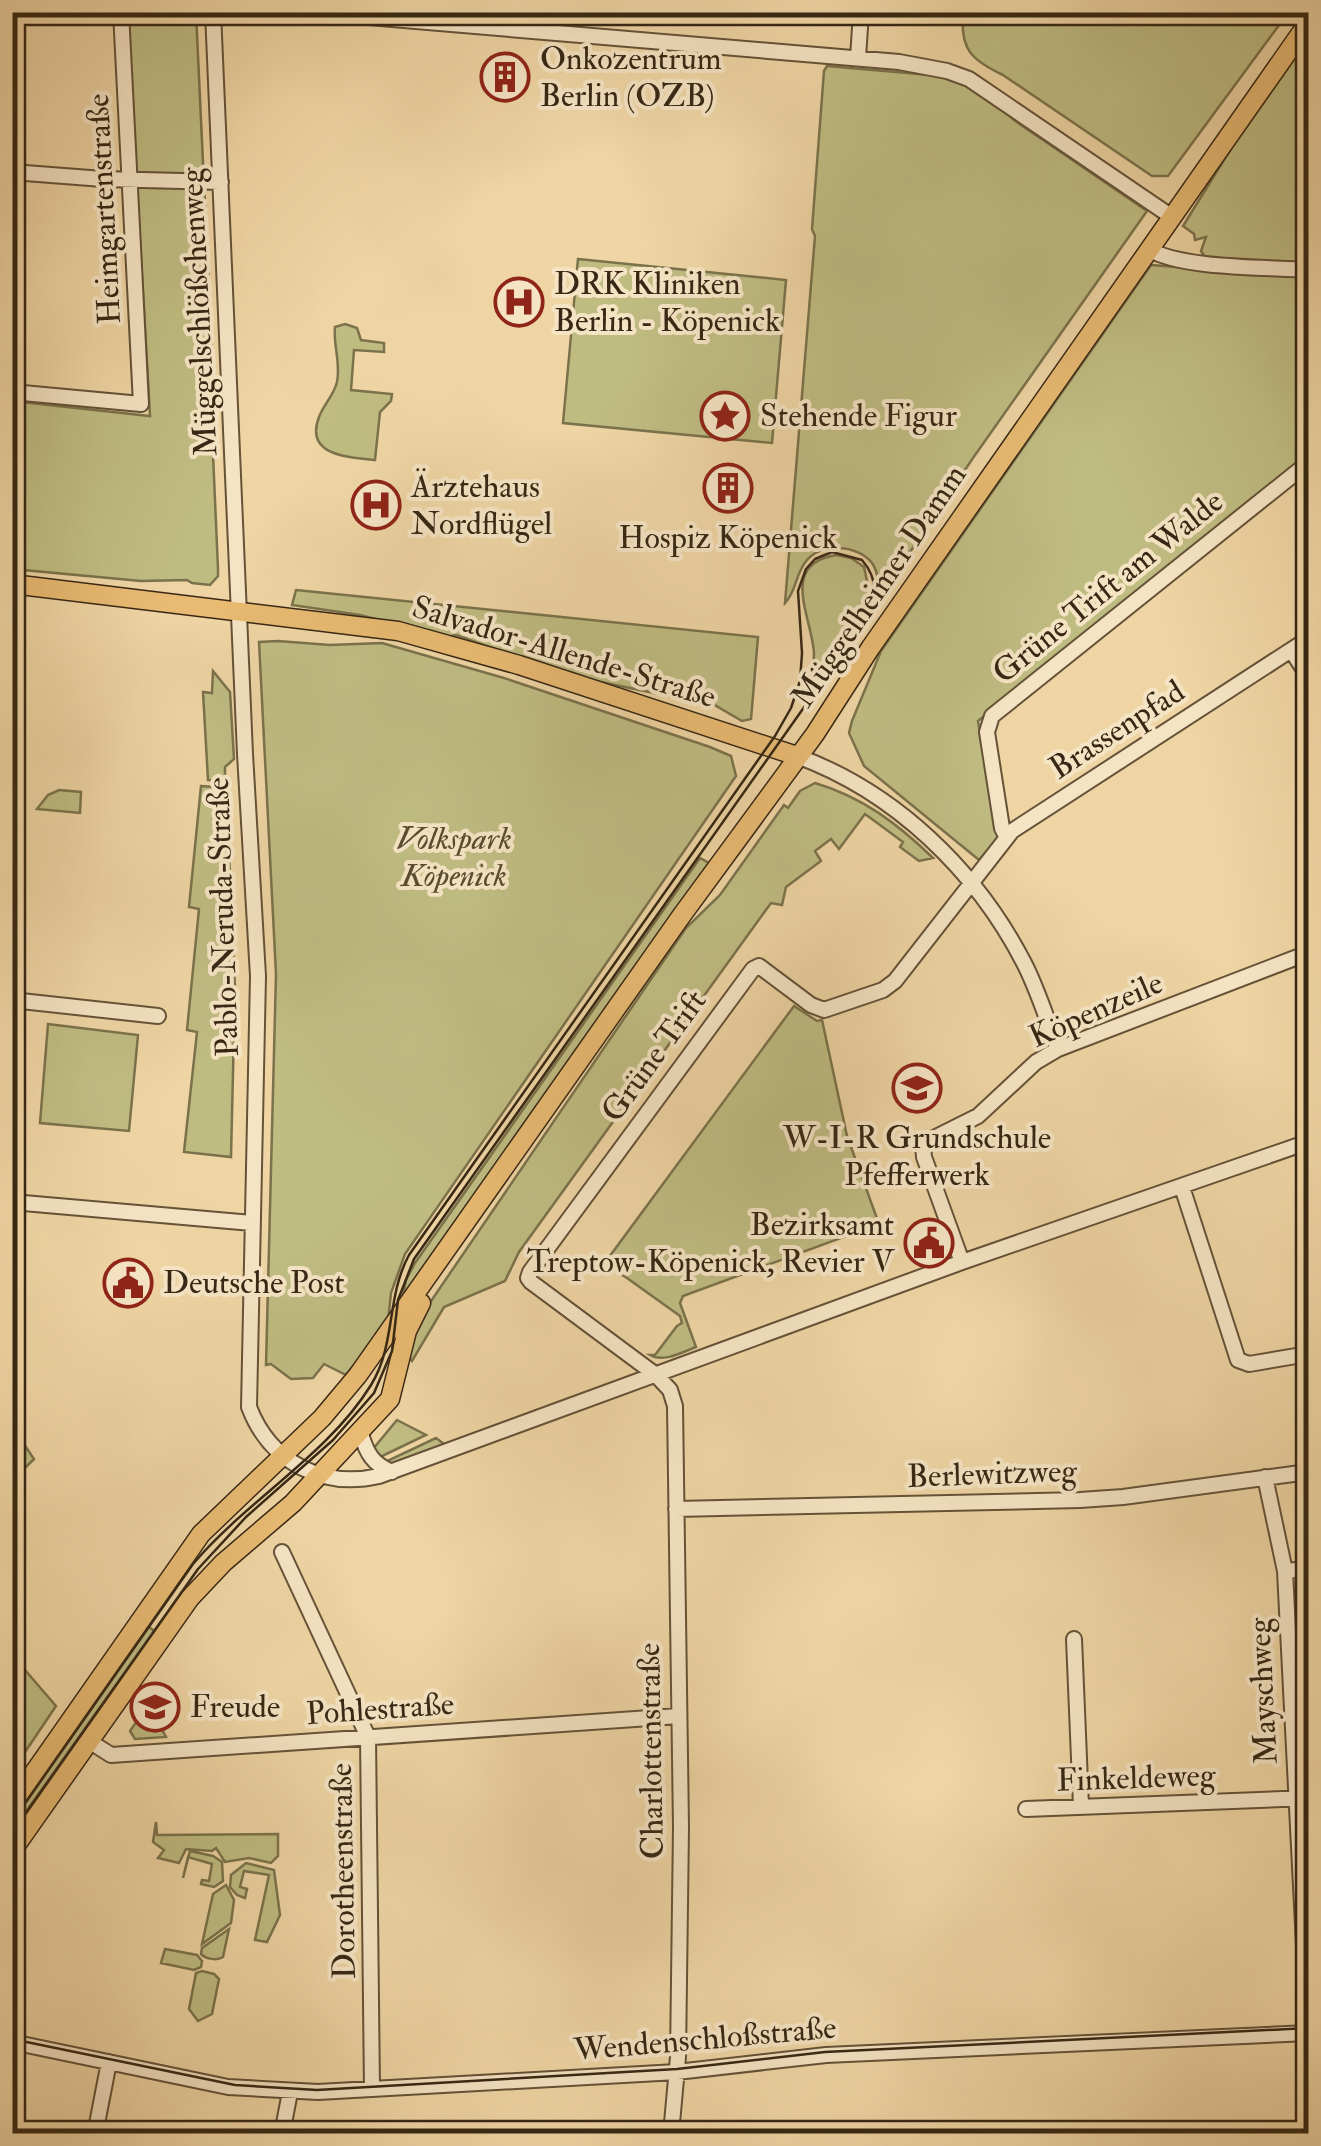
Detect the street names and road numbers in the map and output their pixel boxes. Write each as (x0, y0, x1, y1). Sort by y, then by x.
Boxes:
street label: Heimgartenstraße (78, 93, 130, 325)
street label: Müggelschlößchenweg (171, 165, 227, 457)
street label: Müggelheimer Damm (783, 457, 975, 715)
street label: Grüne Trift am Walde (985, 482, 1231, 692)
street label: Salvador-Allende-Straße (407, 587, 721, 717)
street label: Brassenpfad (1042, 671, 1192, 788)
street label: Pablo-Neruda-Straße (198, 777, 248, 1057)
street label: Köpenzeile (1023, 963, 1169, 1057)
street label: Grüne Trift (593, 982, 715, 1130)
street label: Berlewitzweg (906, 1451, 1079, 1497)
street label: Mayschweg (1239, 1616, 1287, 1765)
street label: Charlottenstraße (629, 1643, 673, 1859)
street label: Pohlestraße (305, 1684, 455, 1734)
street label: Finkeldeweg (1056, 1755, 1217, 1801)
street label: Dorotheenstraße (321, 1763, 365, 1979)
street label: Wendenschloßstraße (571, 2008, 838, 2070)

